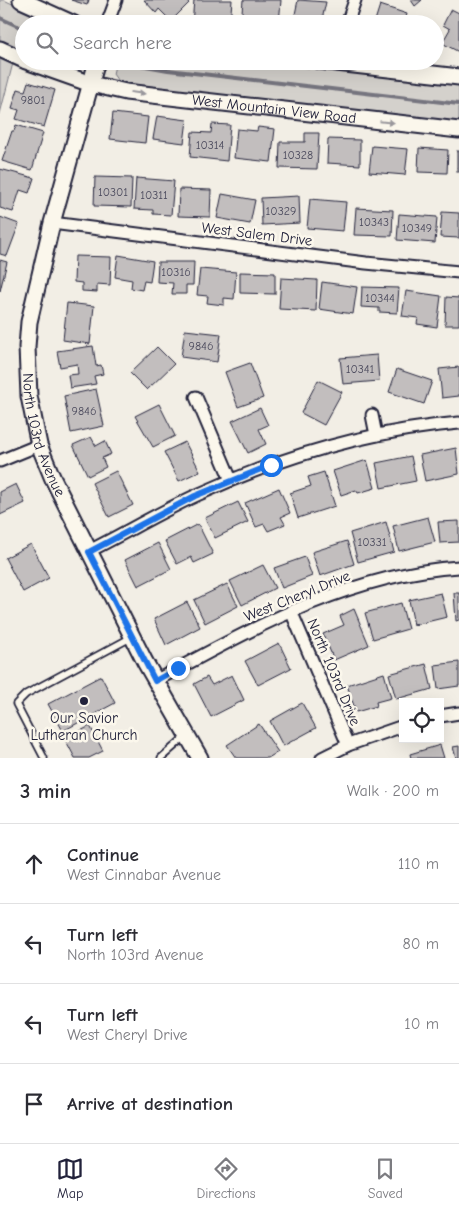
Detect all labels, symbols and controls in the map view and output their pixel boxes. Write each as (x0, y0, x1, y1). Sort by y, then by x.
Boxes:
search box (15, 15, 444, 70)
icon: search (33, 29, 61, 57)
text: Search here (73, 32, 172, 54)
one-way arrow (131, 90, 147, 98)
street label: West Mountain View Road (191, 91, 357, 127)
house number: 9801 (21, 93, 46, 107)
one-way arrow (379, 118, 395, 126)
house number: 10314 (196, 138, 225, 152)
house number: 10328 (283, 148, 313, 162)
house number: 10301 (98, 185, 128, 199)
house number: 10311 (140, 188, 168, 202)
house number: 10329 (266, 204, 296, 218)
house number: 10343 (359, 215, 389, 229)
street label: West Salem Drive (201, 218, 314, 250)
house number: 10349 (402, 221, 432, 235)
house number: 10316 (161, 265, 191, 279)
house number: 10344 (365, 291, 395, 305)
house number: 9846 (189, 339, 213, 353)
house number: 10341 (346, 362, 375, 376)
street label: North 103rd Avenue (19, 373, 69, 500)
house number: 9846 (72, 404, 96, 418)
route start (260, 454, 283, 477)
house number: 10331 (358, 535, 387, 549)
street label: West Cheryl Drive (241, 566, 353, 626)
street label: North 103rd Drive (303, 616, 365, 729)
route end (167, 657, 190, 680)
marker: Our Savior Lutheran Church (78, 695, 90, 707)
map controls (399, 698, 444, 743)
button: locate (399, 698, 444, 743)
place label: Our Savior Lutheran Church (30, 709, 138, 744)
text: 3 min (20, 779, 71, 803)
text: Walk · 200 m (347, 782, 439, 800)
text: Continue (67, 844, 139, 866)
icon: ahead (20, 850, 48, 878)
text: 110 m (398, 855, 439, 873)
text: West Cinnabar Avenue (67, 866, 221, 884)
text: Turn left (67, 924, 138, 946)
icon: left (20, 930, 48, 958)
text: 80 m (402, 935, 439, 953)
text: North 103rd Avenue (67, 946, 203, 964)
text: Turn left (67, 1004, 138, 1026)
icon: left (20, 1010, 48, 1038)
text: 10 m (404, 1015, 439, 1033)
text: West Cheryl Drive (67, 1026, 188, 1044)
icon: arrive (20, 1090, 48, 1118)
text: Arrive at destination (67, 1093, 233, 1115)
tab: Map (56, 1155, 84, 1202)
tab: Directions (196, 1155, 256, 1202)
tab: Saved (368, 1155, 403, 1202)

